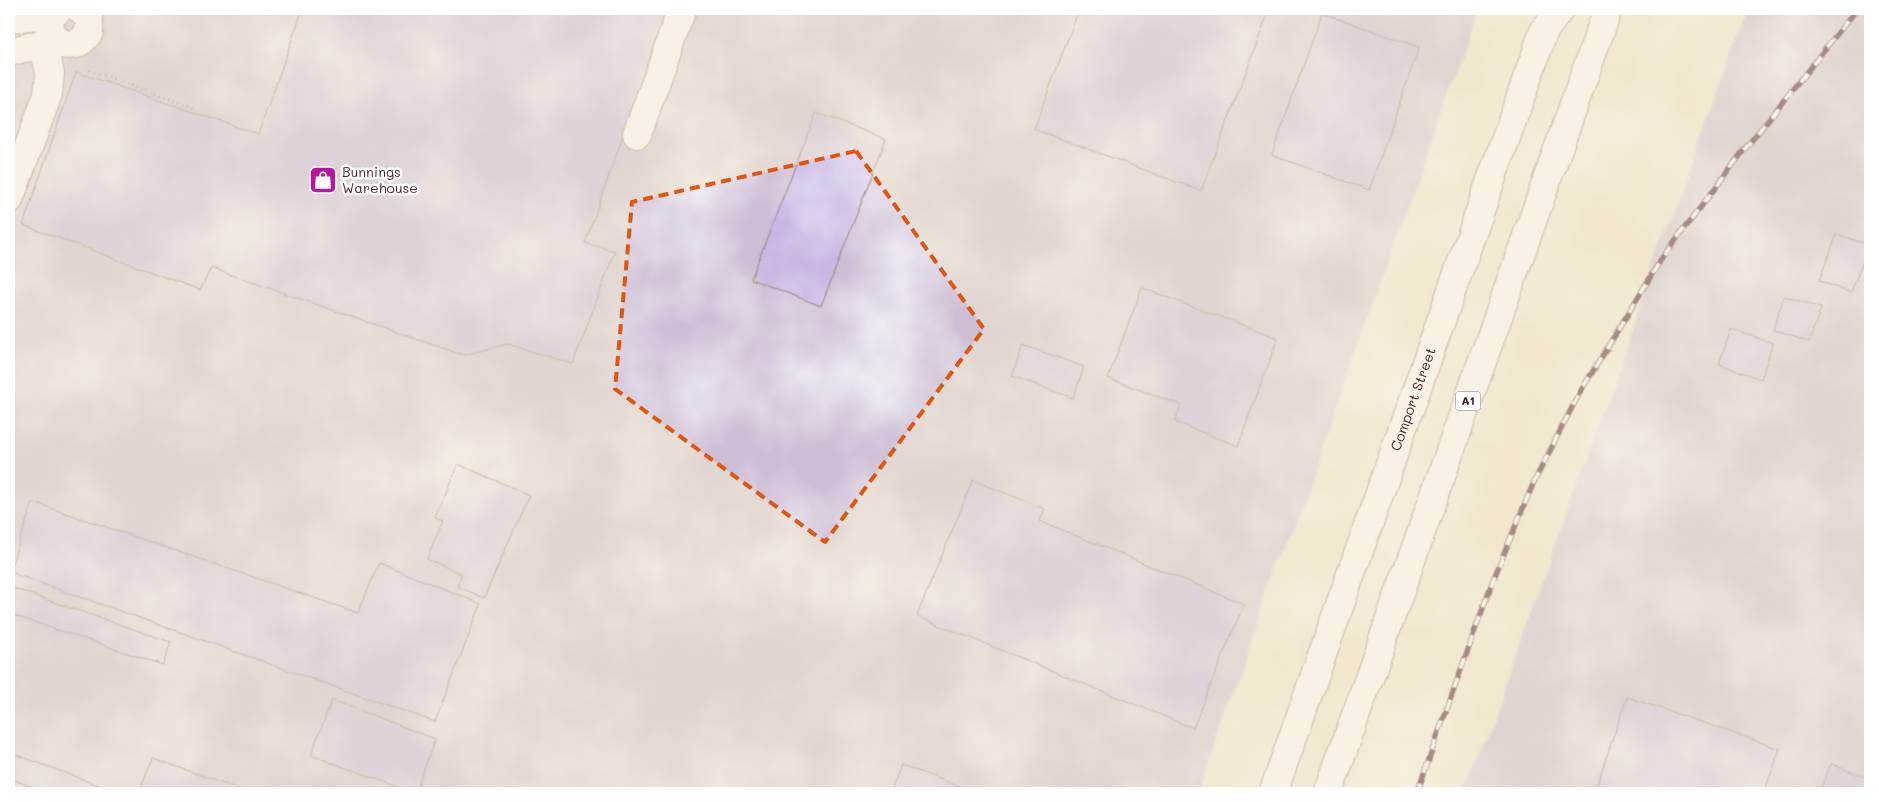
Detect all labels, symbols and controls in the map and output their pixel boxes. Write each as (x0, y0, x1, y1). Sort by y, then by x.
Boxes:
place label: Bunnings Warehouse (342, 162, 418, 197)
shop icon: Bunnings Warehouse (308, 165, 338, 195)
street label: Comport Street (1385, 345, 1440, 453)
road number: A1 (1456, 392, 1480, 411)

